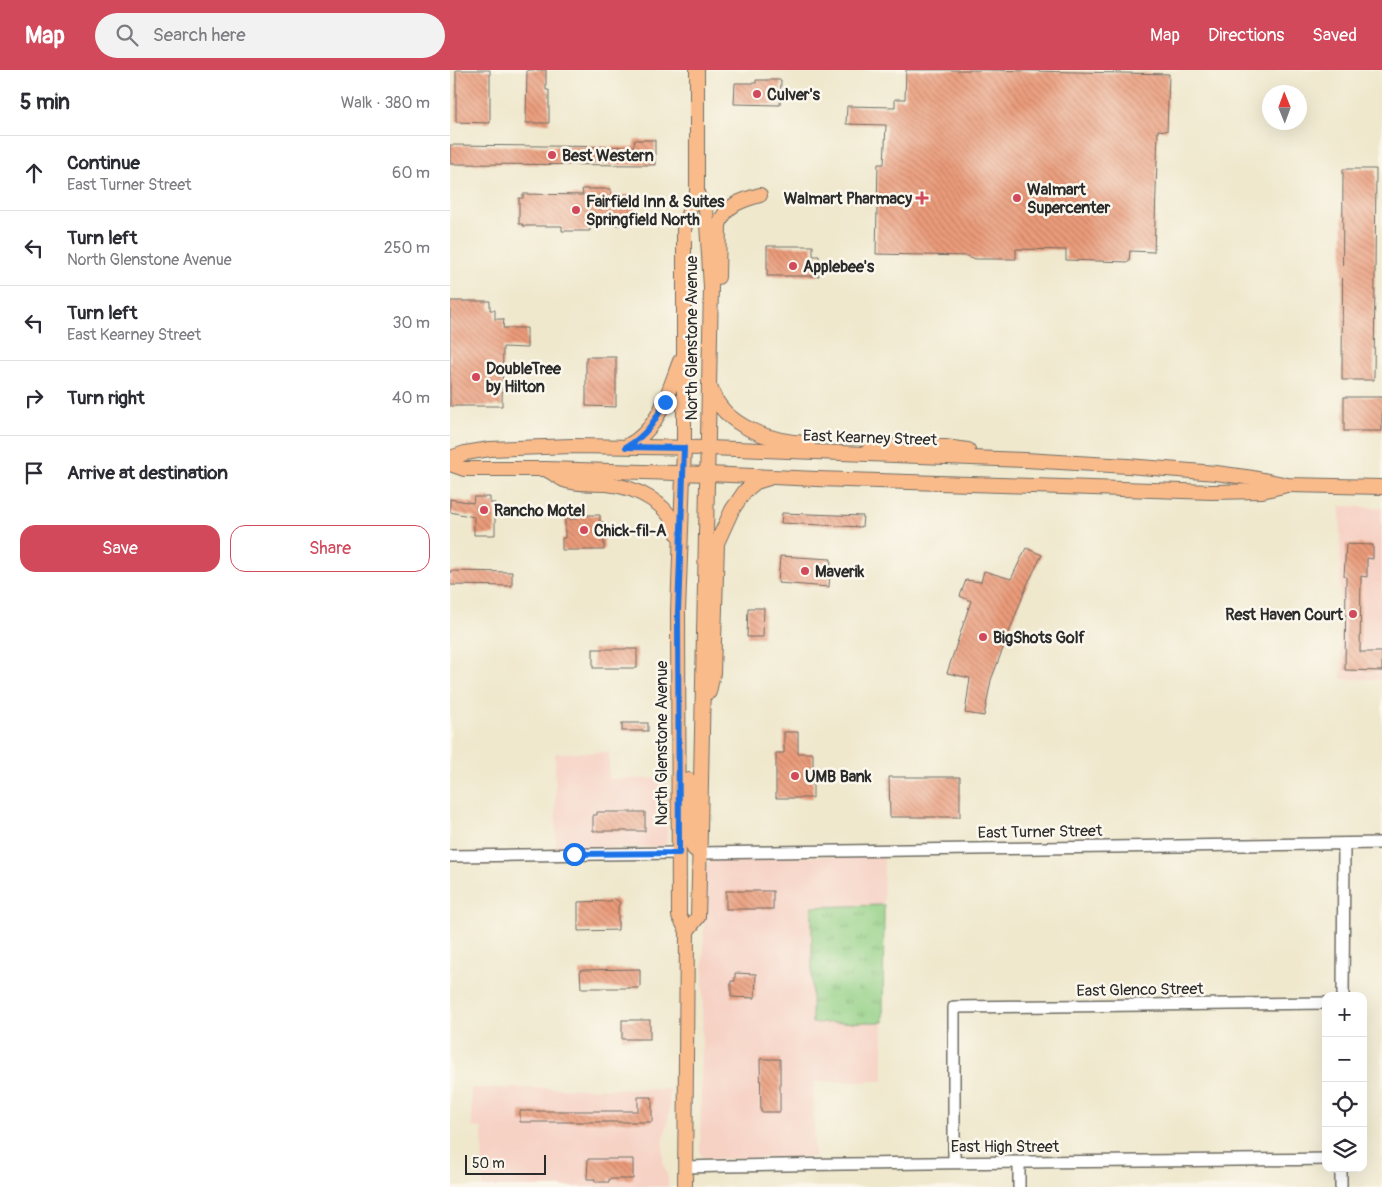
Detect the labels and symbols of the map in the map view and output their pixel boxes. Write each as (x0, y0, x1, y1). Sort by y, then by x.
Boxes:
place label: Culver's (767, 85, 821, 105)
north arrow (1262, 85, 1307, 130)
marker: Culver's (751, 88, 763, 100)
place label: Best Western (562, 146, 654, 166)
marker: Best Western (546, 149, 558, 161)
place label: Walmart Supercenter (1027, 180, 1110, 218)
place label: Walmart Pharmacy (784, 189, 912, 209)
place label: Fairfield Inn & Suites Springfield North (586, 192, 725, 230)
marker: Walmart Pharmacy (916, 192, 928, 204)
marker: Walmart Supercenter (1011, 192, 1023, 204)
marker: Fairfield Inn & Suites Springfield North (570, 204, 582, 216)
street label: North Glenstone Avenue (682, 256, 702, 420)
place label: Applebee's (803, 257, 875, 277)
marker: Applebee's (787, 260, 799, 272)
place label: DoubleTree by Hilton (486, 359, 562, 397)
marker: DoubleTree by Hilton (470, 371, 482, 383)
route end (654, 391, 677, 414)
street label: East Kearney Street (803, 426, 938, 450)
place label: Rancho Motel (494, 501, 585, 521)
marker: Rancho Motel (478, 504, 490, 516)
place label: Chick-fil-A (594, 521, 667, 541)
marker: Chick-fil-A (578, 524, 590, 536)
place label: Maverik (815, 562, 865, 582)
marker: Maverik (799, 565, 811, 577)
place label: Rest Haven Court (1225, 605, 1344, 625)
marker: Rest Haven Court (1347, 608, 1359, 620)
place label: BigShots Golf (993, 628, 1085, 648)
marker: BigShots Golf (977, 631, 989, 643)
street label: North Glenstone Avenue (652, 661, 672, 825)
place label: UMB Bank (805, 767, 872, 787)
marker: UMB Bank (789, 770, 801, 782)
street label: East Turner Street (978, 821, 1103, 843)
route start (563, 843, 586, 866)
street label: East Glenco Street (1076, 979, 1204, 1001)
street label: East High Street (951, 1137, 1060, 1157)
scale bar (465, 1152, 546, 1175)

